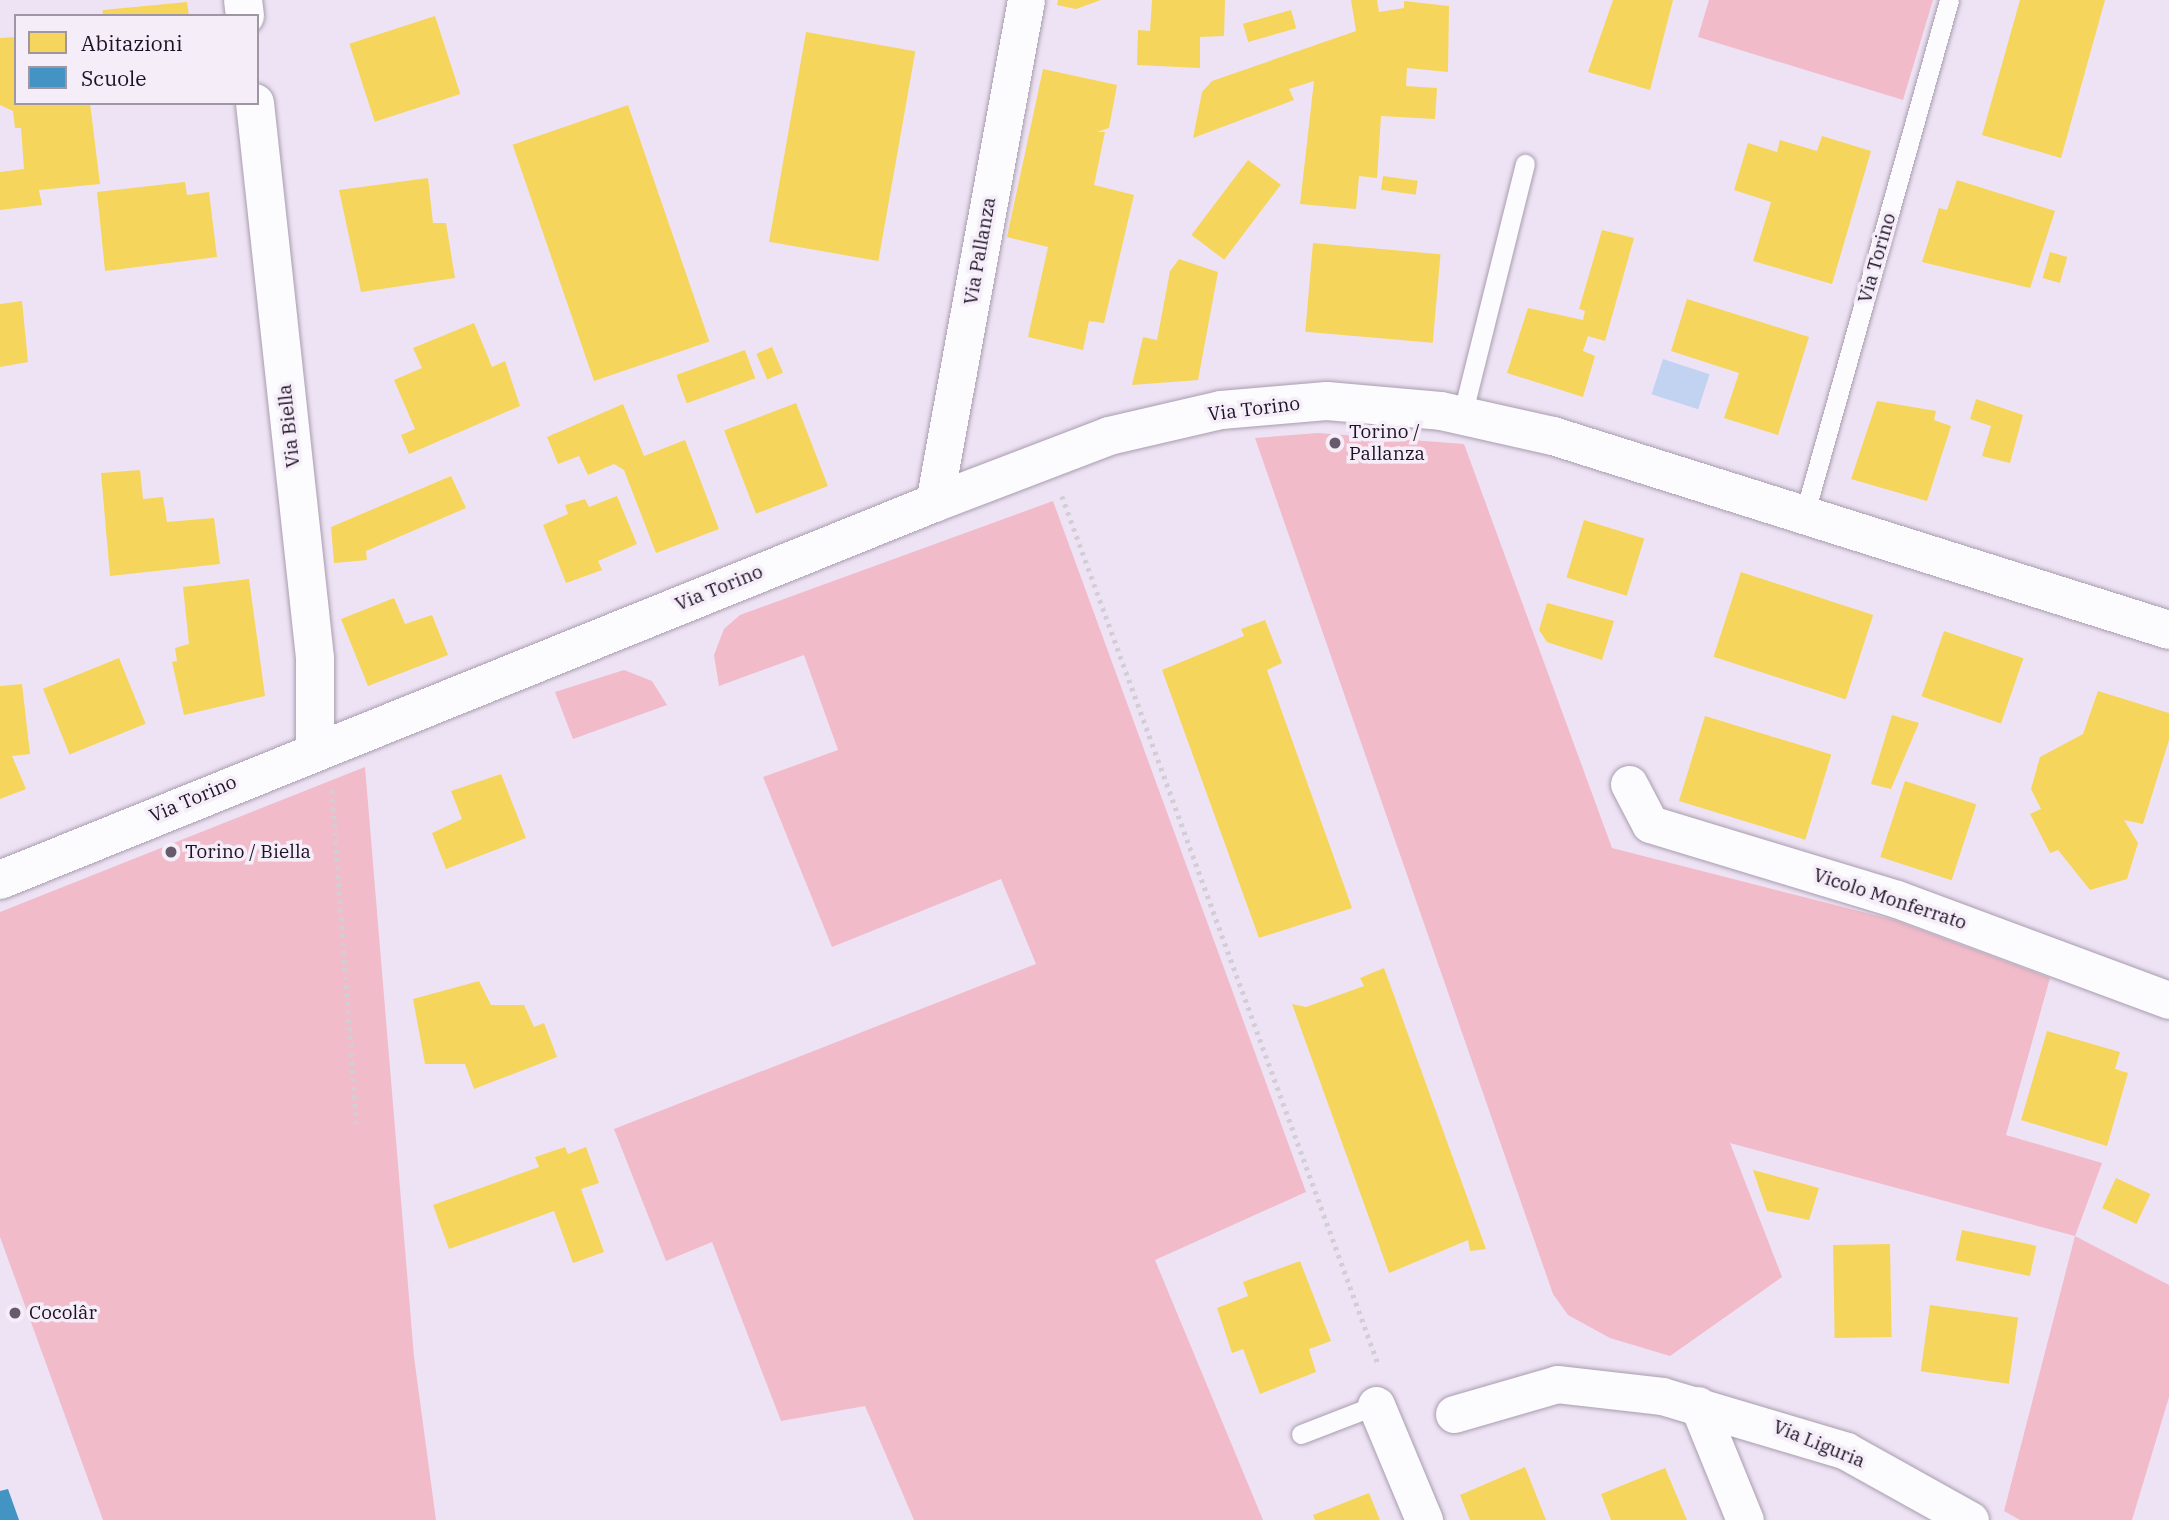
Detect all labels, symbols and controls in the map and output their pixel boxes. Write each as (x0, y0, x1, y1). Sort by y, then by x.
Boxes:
legend (14, 14, 259, 105)
text: Abitazioni (81, 29, 183, 57)
text: Scuole (81, 64, 147, 92)
street label: Via Pallanza (959, 195, 1001, 307)
street label: Via Torino (1853, 210, 1901, 306)
street label: Via Biella (273, 383, 305, 469)
street label: Via Torino (1207, 392, 1301, 426)
place label: Torino / Pallanza (1349, 421, 1425, 465)
marker: Torino / Pallanza (1327, 435, 1343, 451)
street label: Via Torino (672, 560, 766, 616)
street label: Via Torino (146, 770, 240, 828)
place label: Torino / Biella (185, 841, 311, 863)
marker: Torino / Biella (163, 844, 179, 860)
street label: Vicolo Monferrato (1810, 863, 1970, 935)
place label: Cocolâr (29, 1302, 97, 1324)
marker: Cocolâr (7, 1305, 23, 1321)
street label: Via Liguria (1770, 1415, 1868, 1473)

